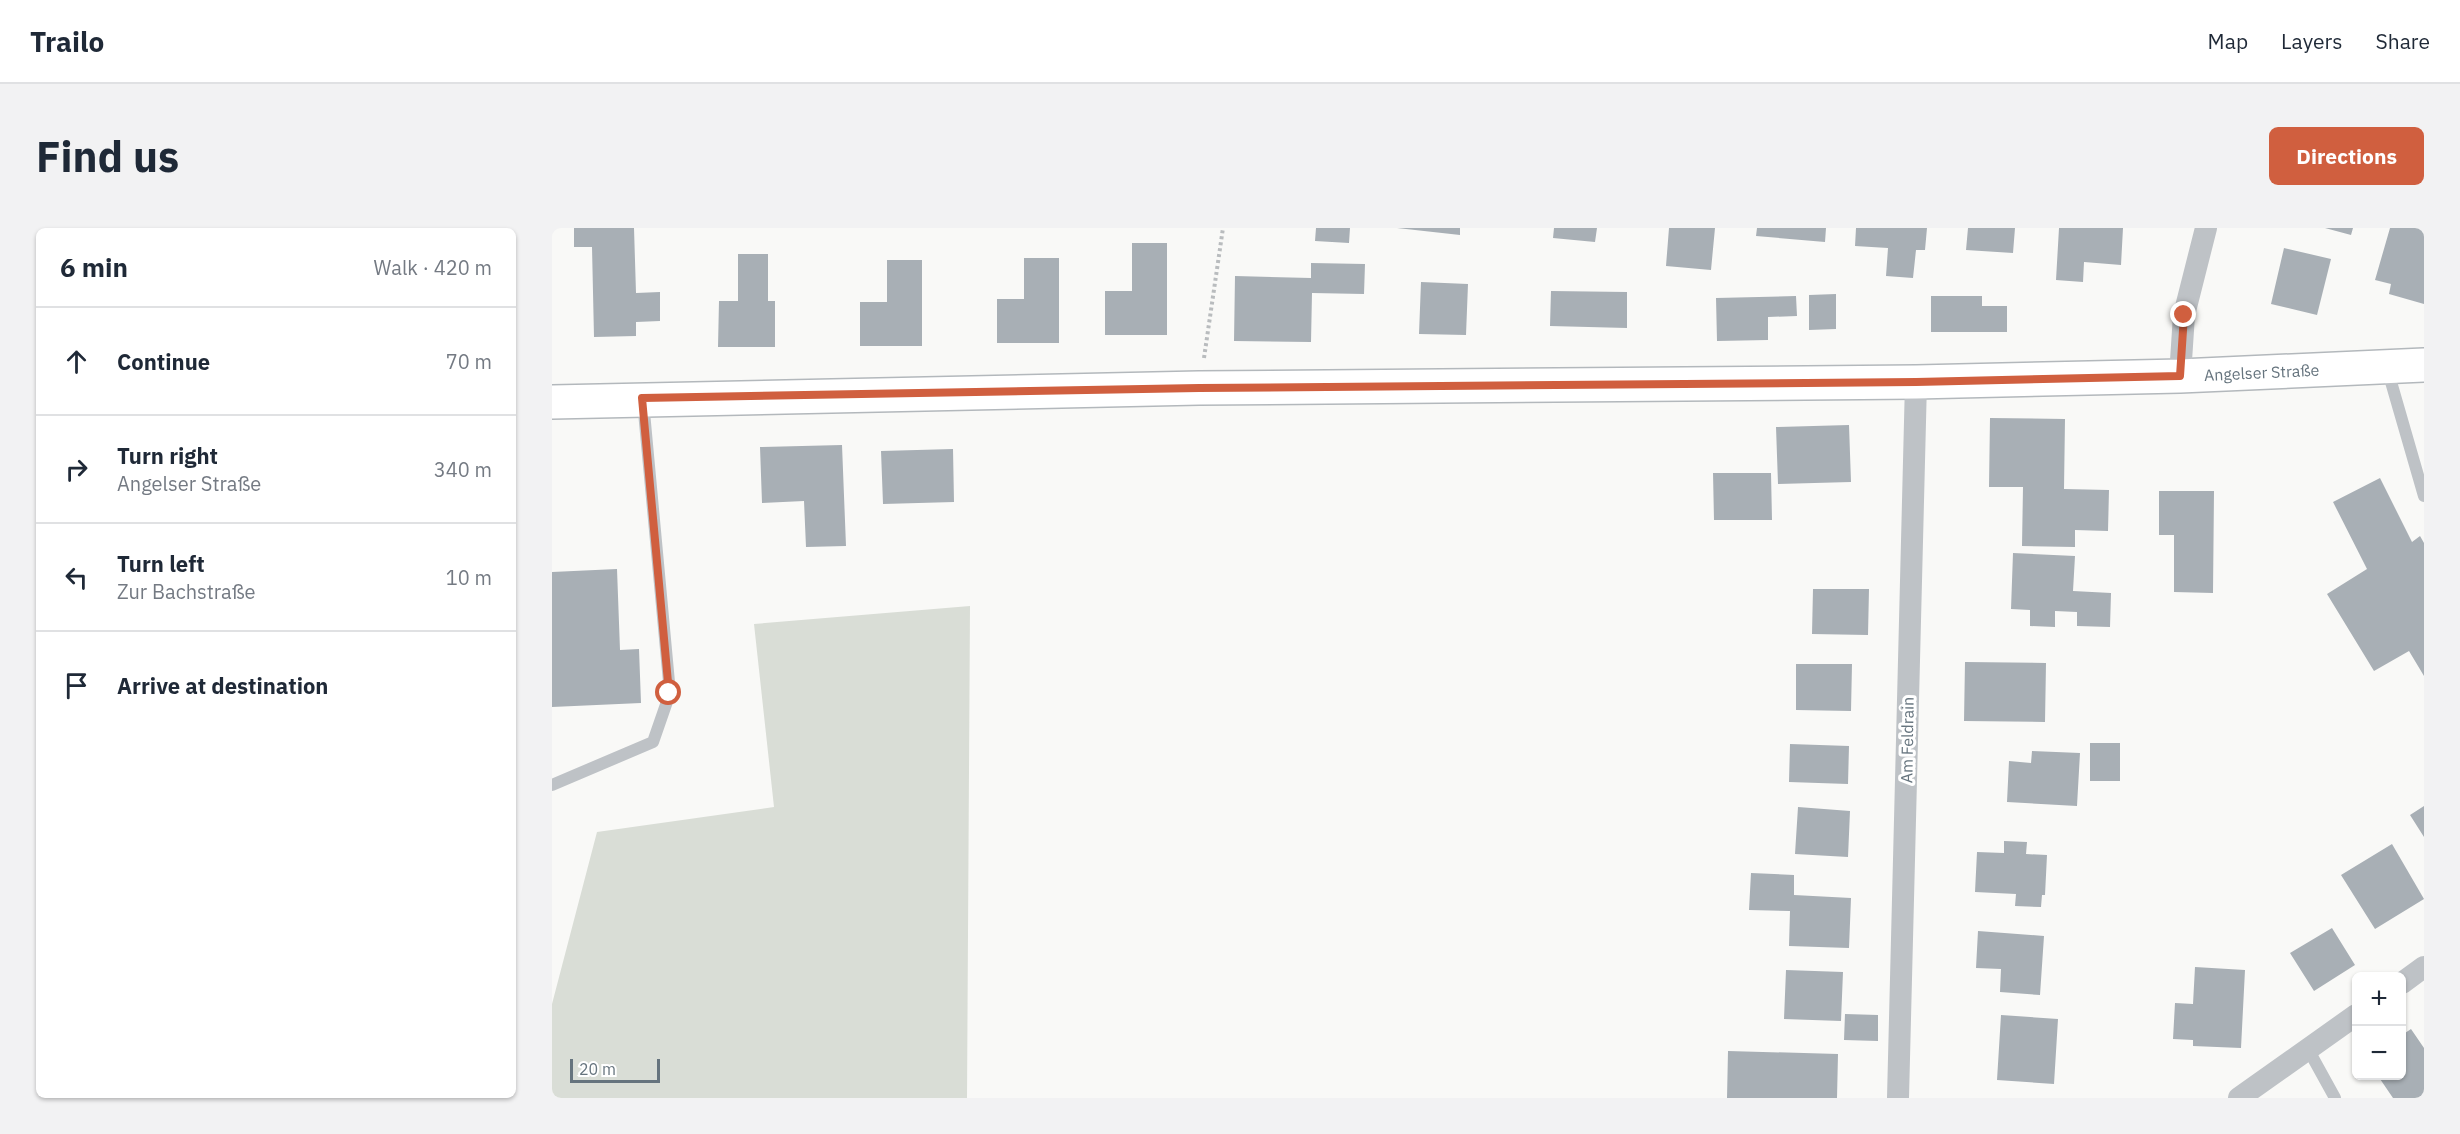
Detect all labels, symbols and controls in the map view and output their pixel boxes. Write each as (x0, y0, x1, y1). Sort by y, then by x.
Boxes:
text: Trailo (30, 23, 104, 60)
text: Map (2208, 27, 2248, 55)
text: Layers (2281, 27, 2343, 55)
text: Share (2376, 27, 2430, 55)
button: Directions (2269, 127, 2424, 185)
text: Find us (36, 129, 179, 184)
text: 6 min (60, 250, 128, 284)
text: Walk · 420 m (374, 254, 492, 281)
route end (2170, 301, 2196, 327)
icon: ahead (60, 345, 93, 378)
text: Continue (117, 347, 210, 376)
text: 70 m (446, 348, 492, 375)
street label: Angelser Straße (2204, 360, 2320, 385)
text: Turn right (117, 441, 218, 470)
icon: right (60, 453, 93, 486)
text: 340 m (434, 456, 492, 483)
text: Angelser Straße (117, 470, 261, 497)
text: Turn left (117, 549, 205, 578)
icon: left (60, 561, 93, 594)
text: 10 m (446, 564, 492, 591)
text: Zur Bachstraße (117, 578, 255, 605)
icon: arrive (60, 669, 93, 702)
text: Arrive at destination (117, 671, 328, 700)
route start (655, 679, 681, 705)
street label: Am Feldrain (1896, 697, 1918, 783)
map controls (2352, 972, 2406, 1080)
button: + (2352, 972, 2406, 1026)
button: − (2352, 1026, 2406, 1080)
scale bar (570, 1056, 660, 1084)
text: 20 m (579, 1059, 616, 1079)

